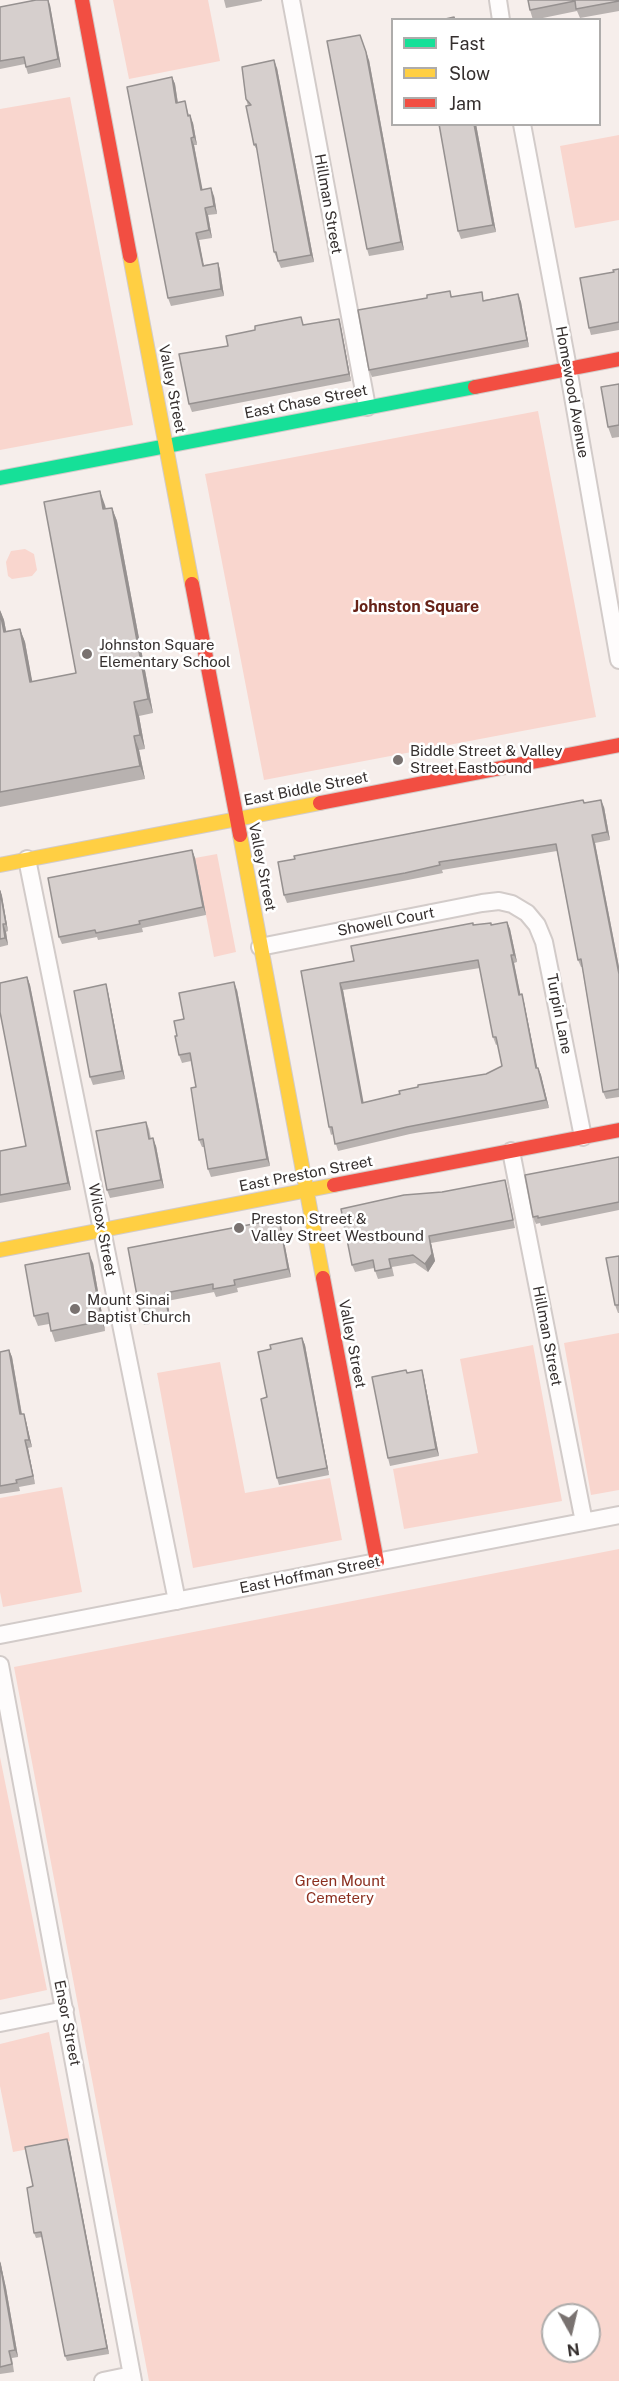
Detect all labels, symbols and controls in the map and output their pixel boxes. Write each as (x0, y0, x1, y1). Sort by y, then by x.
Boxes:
legend (391, 18, 601, 126)
text: Fast (449, 33, 485, 54)
text: Slow (449, 63, 490, 84)
text: Jam (449, 93, 482, 114)
street label: Hillman Street (310, 152, 346, 256)
street label: Homewood Avenue (552, 325, 592, 459)
street label: Valley Street (155, 343, 189, 435)
street label: East Chase Street (243, 381, 369, 423)
district label: Johnston Square (353, 597, 479, 617)
place label: Johnston Square Elementary School (99, 636, 231, 671)
marker: Johnston Square Elementary School (80, 647, 94, 661)
place label: Biddle Street & Valley Street Eastbound (410, 742, 562, 777)
marker: Biddle Street & Valley Street Eastbound (391, 753, 405, 767)
street label: East Biddle Street (242, 768, 370, 810)
street label: Valley Street (245, 821, 279, 913)
street label: Showell Court (336, 904, 436, 940)
street label: Turpin Lane (542, 972, 576, 1056)
street label: East Preston Street (238, 1152, 374, 1196)
street label: Wilcox Street (84, 1182, 120, 1278)
place label: Preston Street & Valley Street Westbound (251, 1210, 424, 1245)
marker: Preston Street & Valley Street Westbound (232, 1221, 246, 1235)
street label: Hillman Street (528, 1284, 566, 1388)
place label: Mount Sinai Baptist Church (87, 1291, 191, 1326)
street label: Valley Street (335, 1298, 369, 1390)
marker: Mount Sinai Baptist Church (68, 1302, 82, 1316)
street label: East Hoffman Street (238, 1553, 382, 1597)
park label: Green Mount Cemetery (295, 1872, 385, 1907)
street label: Ensor Street (50, 1979, 84, 2067)
north arrow (541, 2303, 601, 2363)
text: N (566, 2339, 581, 2360)

